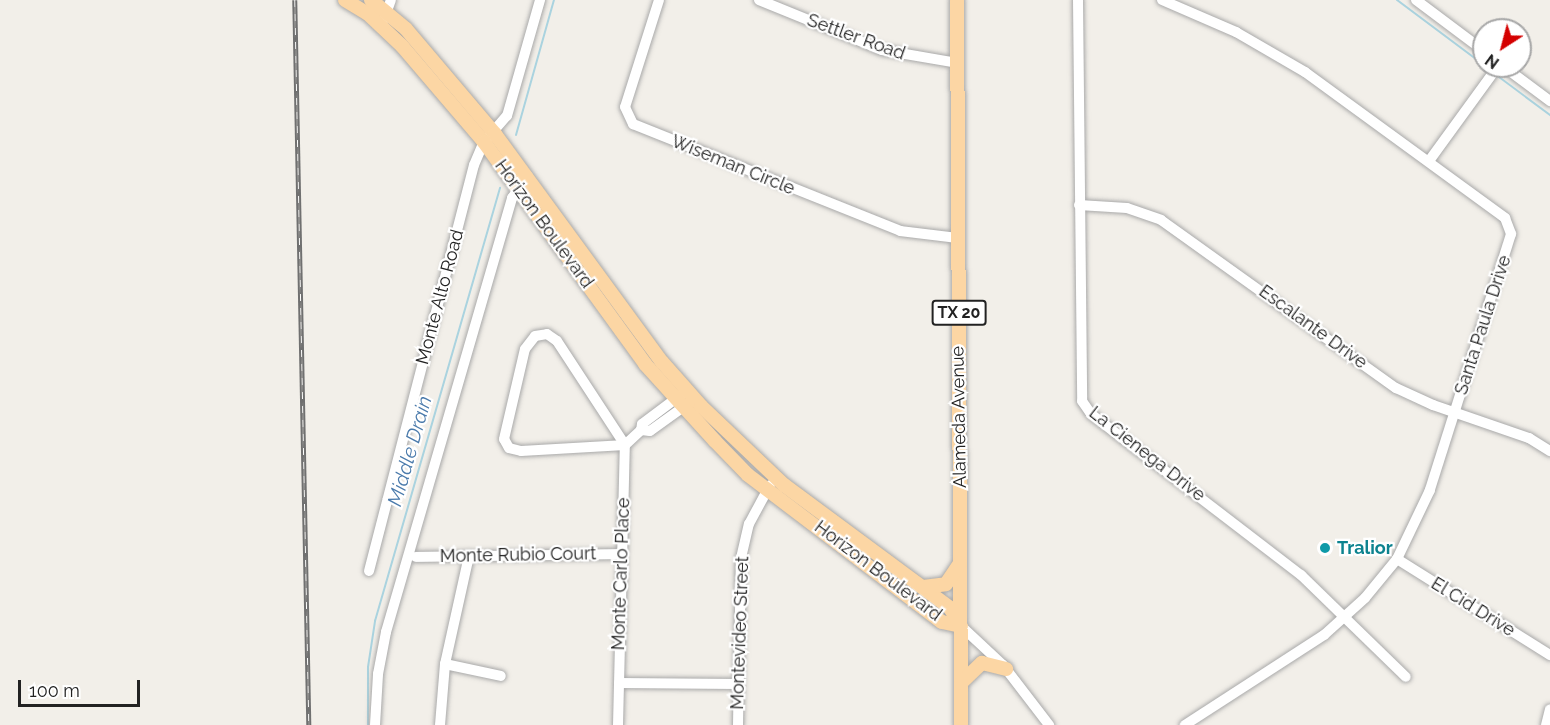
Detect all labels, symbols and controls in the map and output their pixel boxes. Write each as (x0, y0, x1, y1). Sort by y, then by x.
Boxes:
street label: Settler Road (804, 9, 908, 65)
north arrow (1472, 18, 1532, 78)
text: N (1482, 50, 1503, 73)
street label: Wiseman Circle (668, 130, 798, 200)
street label: Horizon Boulevard (490, 156, 598, 292)
street label: Monte Alto Road (412, 227, 468, 367)
street label: Santa Paula Drive (1450, 253, 1516, 397)
street label: Escalante Drive (1255, 281, 1371, 373)
road number: TX 20 (930, 300, 988, 326)
street label: Alameda Avenue (947, 345, 971, 489)
water label: Middle Drain (383, 393, 437, 509)
street label: La Cienega Drive (1085, 402, 1209, 506)
street label: Monte Carlo Place (608, 497, 634, 651)
street label: Horizon Boulevard (810, 516, 946, 626)
place label: Tralior (1337, 537, 1393, 559)
marker: Tralior (1318, 541, 1332, 555)
street label: Monte Rubio Court (440, 543, 596, 567)
street label: Montevideo Street (727, 556, 753, 710)
street label: El Cid Drive (1427, 573, 1519, 641)
scale bar (21, 668, 142, 706)
text: 100 m (29, 680, 80, 701)

